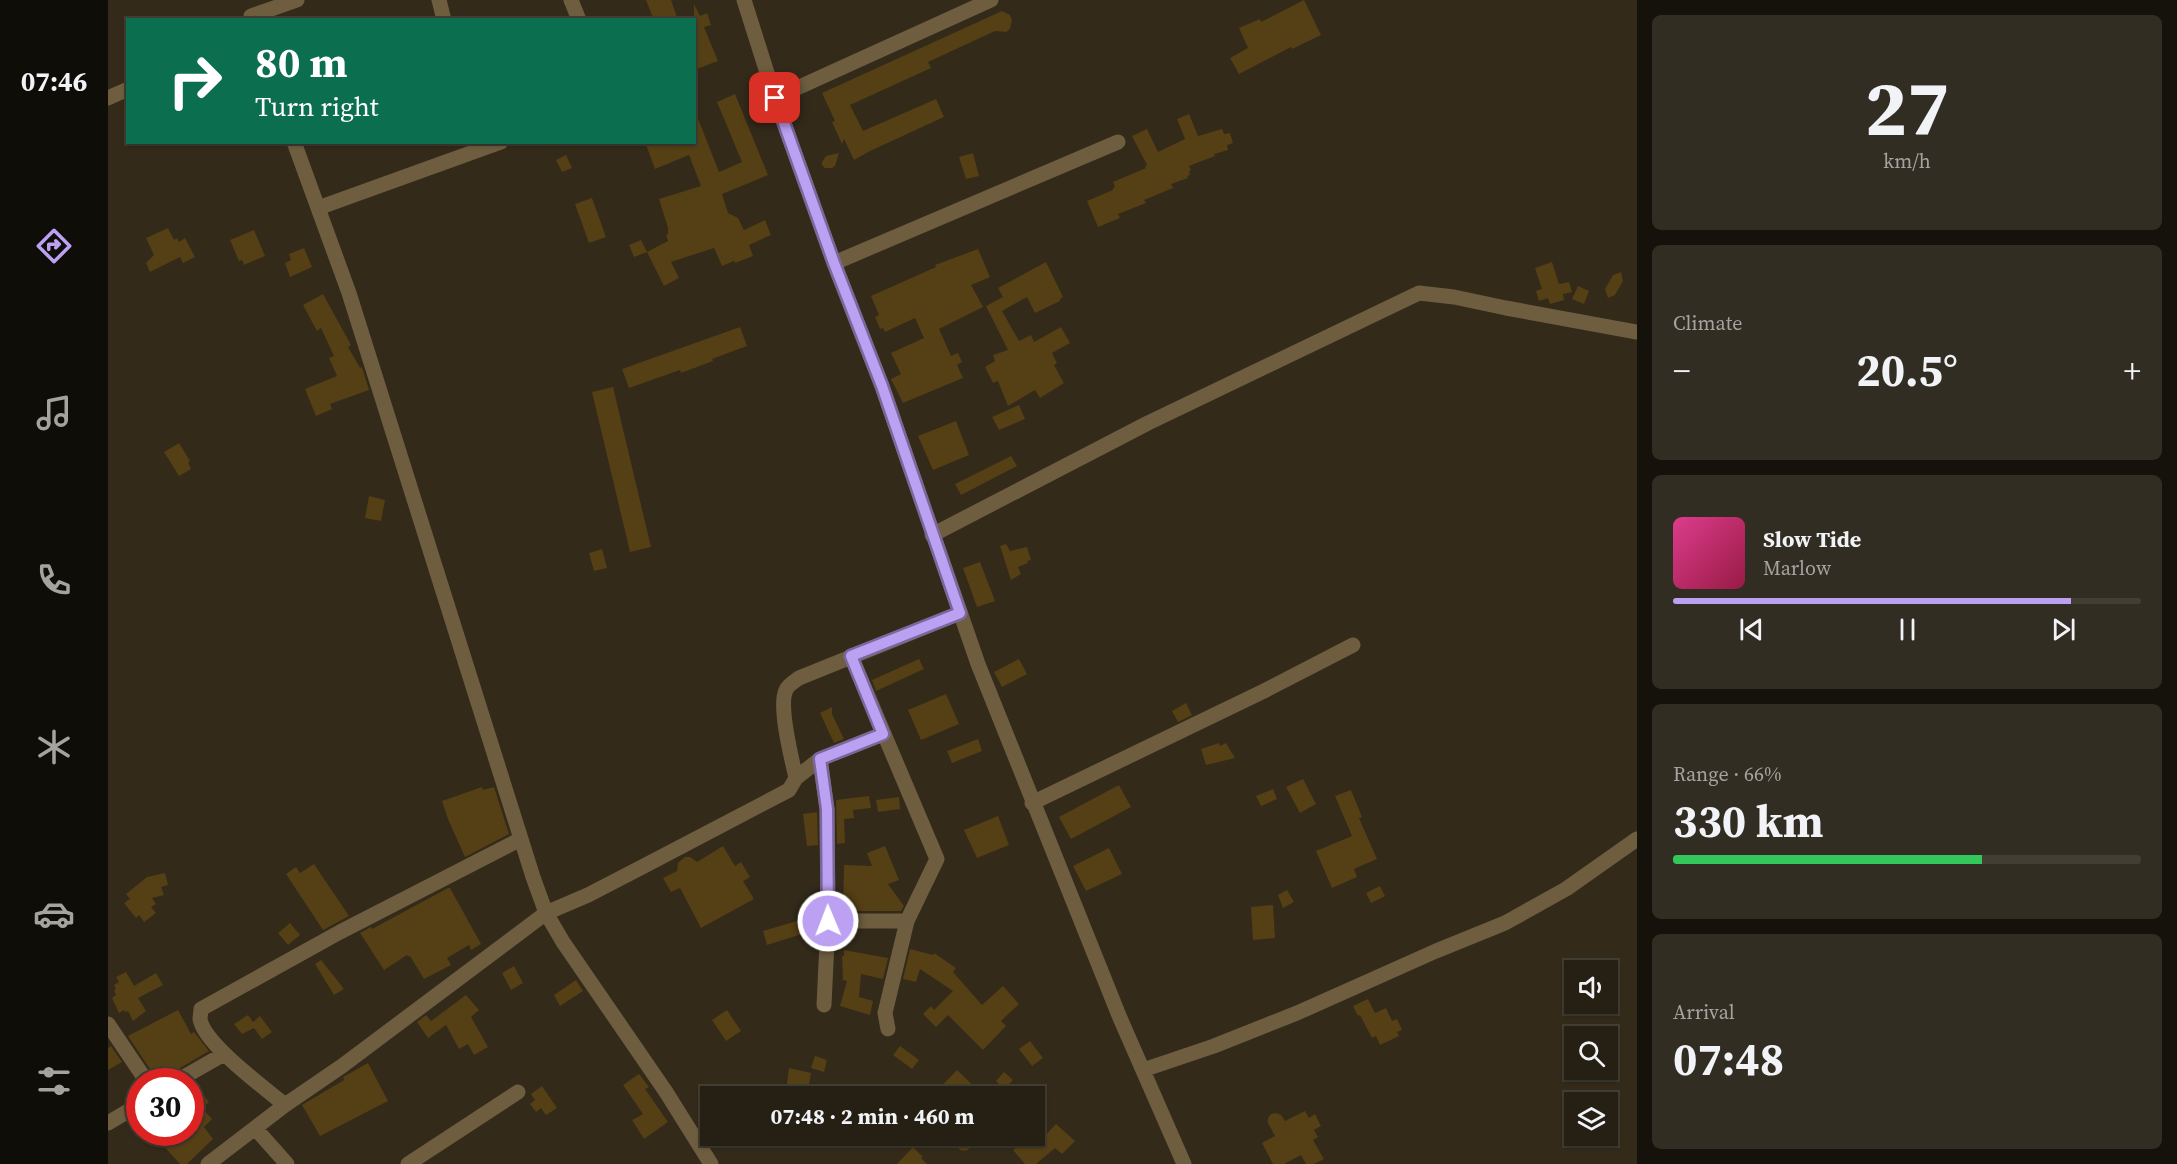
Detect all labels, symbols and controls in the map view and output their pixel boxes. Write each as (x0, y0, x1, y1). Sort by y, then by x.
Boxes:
text: 80 m (255, 33, 348, 91)
icon: right (156, 42, 234, 120)
text: 27 (1865, 54, 1949, 161)
text: 07:46 (21, 63, 87, 100)
pin (749, 72, 800, 123)
icon: arrive (758, 81, 791, 114)
text: Turn right (255, 88, 379, 125)
text: km/h (1883, 147, 1931, 175)
icon: directions (33, 225, 75, 267)
text: Climate (1673, 309, 1742, 337)
text: 20.5° (1856, 339, 1958, 401)
text: − (1673, 348, 1691, 393)
text: + (2124, 348, 2141, 393)
icon: music (33, 392, 75, 434)
text: Slow Tide (1763, 524, 1861, 554)
text: Marlow (1763, 554, 1831, 582)
icon: phone (33, 559, 75, 601)
icon: previous (1735, 613, 1768, 646)
icon: pause (1891, 613, 1924, 646)
icon: next (2047, 613, 2080, 646)
icon: climate (33, 726, 75, 768)
text: Range · 66% (1673, 760, 1782, 788)
text: 330 km (1673, 790, 1824, 852)
position arrow (796, 889, 860, 953)
icon: car (33, 893, 75, 935)
map controls (1564, 960, 1618, 1146)
button: sound (1564, 960, 1618, 1014)
text: Arrival (1673, 998, 1735, 1026)
button: search (1564, 1026, 1618, 1080)
text: 07:48 (1673, 1028, 1784, 1090)
icon: filters (33, 1060, 75, 1102)
speed limit sign: 30 (126, 1068, 204, 1146)
button: layers (1564, 1092, 1618, 1146)
text: 07:48 · 2 min · 460 m (771, 1101, 974, 1131)

